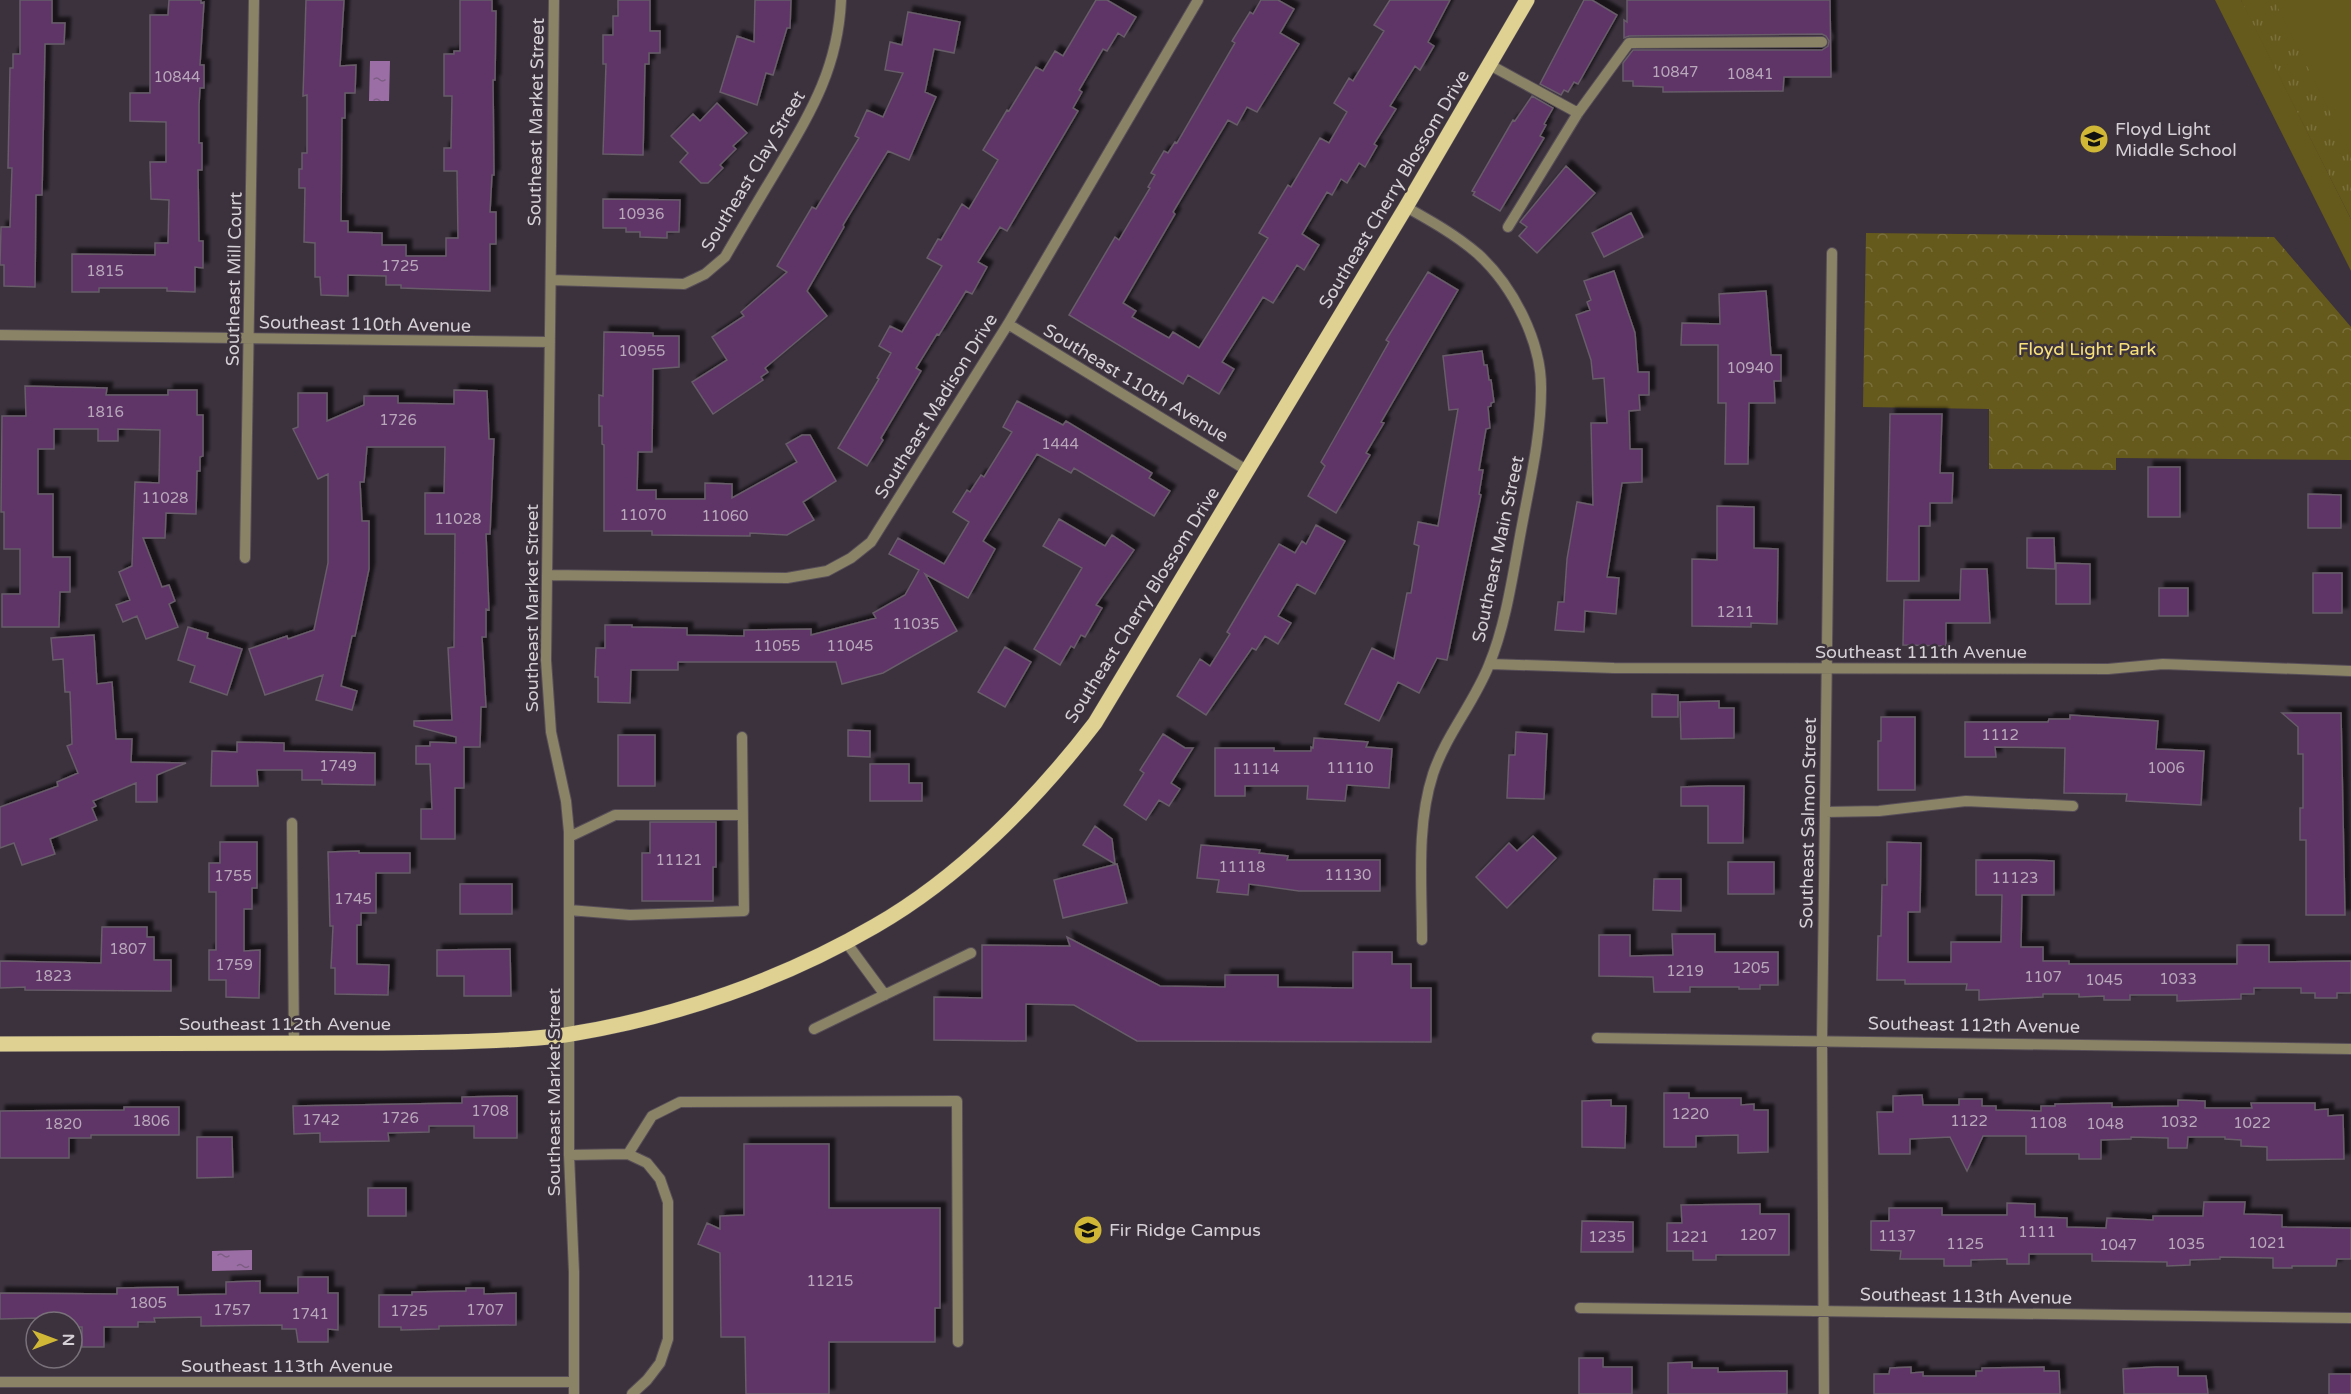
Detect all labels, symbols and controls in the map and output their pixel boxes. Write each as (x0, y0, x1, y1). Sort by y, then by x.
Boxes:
street label: Southeast Market Street (523, 17, 549, 226)
house number: 10847 (1651, 63, 1699, 81)
house number: 10841 (1726, 65, 1774, 83)
street label: Southeast Cherry Blossom Drive (1314, 66, 1474, 312)
house number: 10844 (153, 68, 201, 86)
street label: Southeast Clay Street (696, 86, 810, 256)
place label: Floyd Light Middle School (2115, 118, 2237, 161)
school or university icon: Floyd Light Middle School (2078, 123, 2110, 155)
street label: Southeast Mill Court (221, 191, 247, 366)
house number: 10936 (617, 205, 665, 223)
house number: 1725 (381, 257, 419, 275)
house number: 1815 (86, 262, 124, 280)
street label: Southeast Madison Drive (870, 309, 1002, 503)
street label: Southeast 110th Avenue (259, 311, 471, 337)
street label: Southeast 110th Avenue (1039, 319, 1233, 447)
park label: Floyd Light Park (2018, 338, 2157, 360)
house number: 10955 (618, 342, 666, 360)
house number: 10940 (1726, 359, 1774, 377)
house number: 1816 (86, 403, 124, 421)
house number: 1726 (379, 411, 417, 429)
house number: 1444 (1041, 435, 1079, 453)
street label: Southeast Main Street (1467, 454, 1529, 644)
street label: Southeast Cherry Blossom Drive (1060, 483, 1224, 727)
house number: 11028 (141, 489, 189, 507)
street label: Southeast Market Street (521, 504, 543, 712)
house number: 11070 (619, 506, 667, 524)
house number: 11060 (701, 507, 749, 525)
house number: 11028 (434, 510, 482, 528)
house number: 1211 (1716, 603, 1754, 621)
house number: 11035 (892, 615, 940, 633)
house number: 11055 (753, 637, 801, 655)
house number: 11045 (826, 637, 874, 655)
street label: Southeast 111th Avenue (1815, 641, 2027, 663)
street label: Southeast Salmon Street (1795, 717, 1821, 929)
house number: 1112 (1981, 726, 2019, 744)
house number: 1749 (319, 757, 357, 775)
house number: 11110 (1326, 759, 1374, 777)
house number: 1006 (2147, 759, 2185, 777)
house number: 11114 (1232, 760, 1280, 778)
house number: 11121 (655, 851, 703, 869)
house number: 11118 (1218, 858, 1266, 876)
house number: 11130 (1324, 866, 1372, 884)
house number: 1755 (214, 867, 252, 885)
house number: 11123 (1991, 869, 2039, 887)
house number: 1745 (334, 890, 372, 908)
house number: 1807 (109, 940, 147, 958)
house number: 1759 (215, 956, 253, 974)
house number: 1205 (1732, 959, 1770, 977)
house number: 1219 (1666, 962, 1704, 980)
house number: 1823 (34, 967, 72, 985)
house number: 1107 (2024, 968, 2062, 986)
house number: 1033 (2159, 970, 2197, 988)
house number: 1045 (2085, 971, 2123, 989)
street label: Southeast Market Street (543, 988, 565, 1196)
street label: Southeast 112th Avenue (1868, 1012, 2080, 1038)
street label: Southeast 112th Avenue (179, 1013, 391, 1035)
house number: 1708 (471, 1102, 509, 1120)
house number: 1220 (1671, 1105, 1709, 1123)
house number: 1726 (381, 1109, 419, 1127)
house number: 1742 (302, 1111, 340, 1129)
house number: 1806 (132, 1112, 170, 1130)
house number: 1122 (1950, 1112, 1988, 1130)
house number: 1032 (2160, 1113, 2198, 1131)
house number: 1108 (2029, 1114, 2067, 1132)
house number: 1022 (2233, 1114, 2271, 1132)
house number: 1820 (44, 1115, 82, 1133)
house number: 1048 (2086, 1115, 2124, 1133)
school or university icon: Fir Ridge Campus (1072, 1214, 1104, 1246)
place label: Fir Ridge Campus (1109, 1219, 1261, 1241)
house number: 1111 (2018, 1223, 2056, 1241)
house number: 1207 (1739, 1226, 1777, 1244)
house number: 1137 (1878, 1227, 1916, 1245)
house number: 1235 (1588, 1228, 1626, 1246)
house number: 1221 (1671, 1228, 1709, 1246)
house number: 1021 (2248, 1234, 2286, 1252)
house number: 1125 (1946, 1235, 1984, 1253)
house number: 1035 (2167, 1235, 2205, 1253)
house number: 1047 (2099, 1236, 2137, 1254)
house number: 11215 (806, 1272, 854, 1290)
street label: Southeast 113th Avenue (1860, 1283, 2072, 1309)
house number: 1805 (129, 1294, 167, 1312)
house number: 1757 (213, 1301, 251, 1319)
house number: 1707 (466, 1301, 504, 1319)
house number: 1725 (390, 1302, 428, 1320)
house number: 1741 (291, 1305, 329, 1323)
north arrow (24, 1310, 84, 1370)
text: N (58, 1334, 78, 1346)
street label: Southeast 113th Avenue (181, 1355, 393, 1377)

